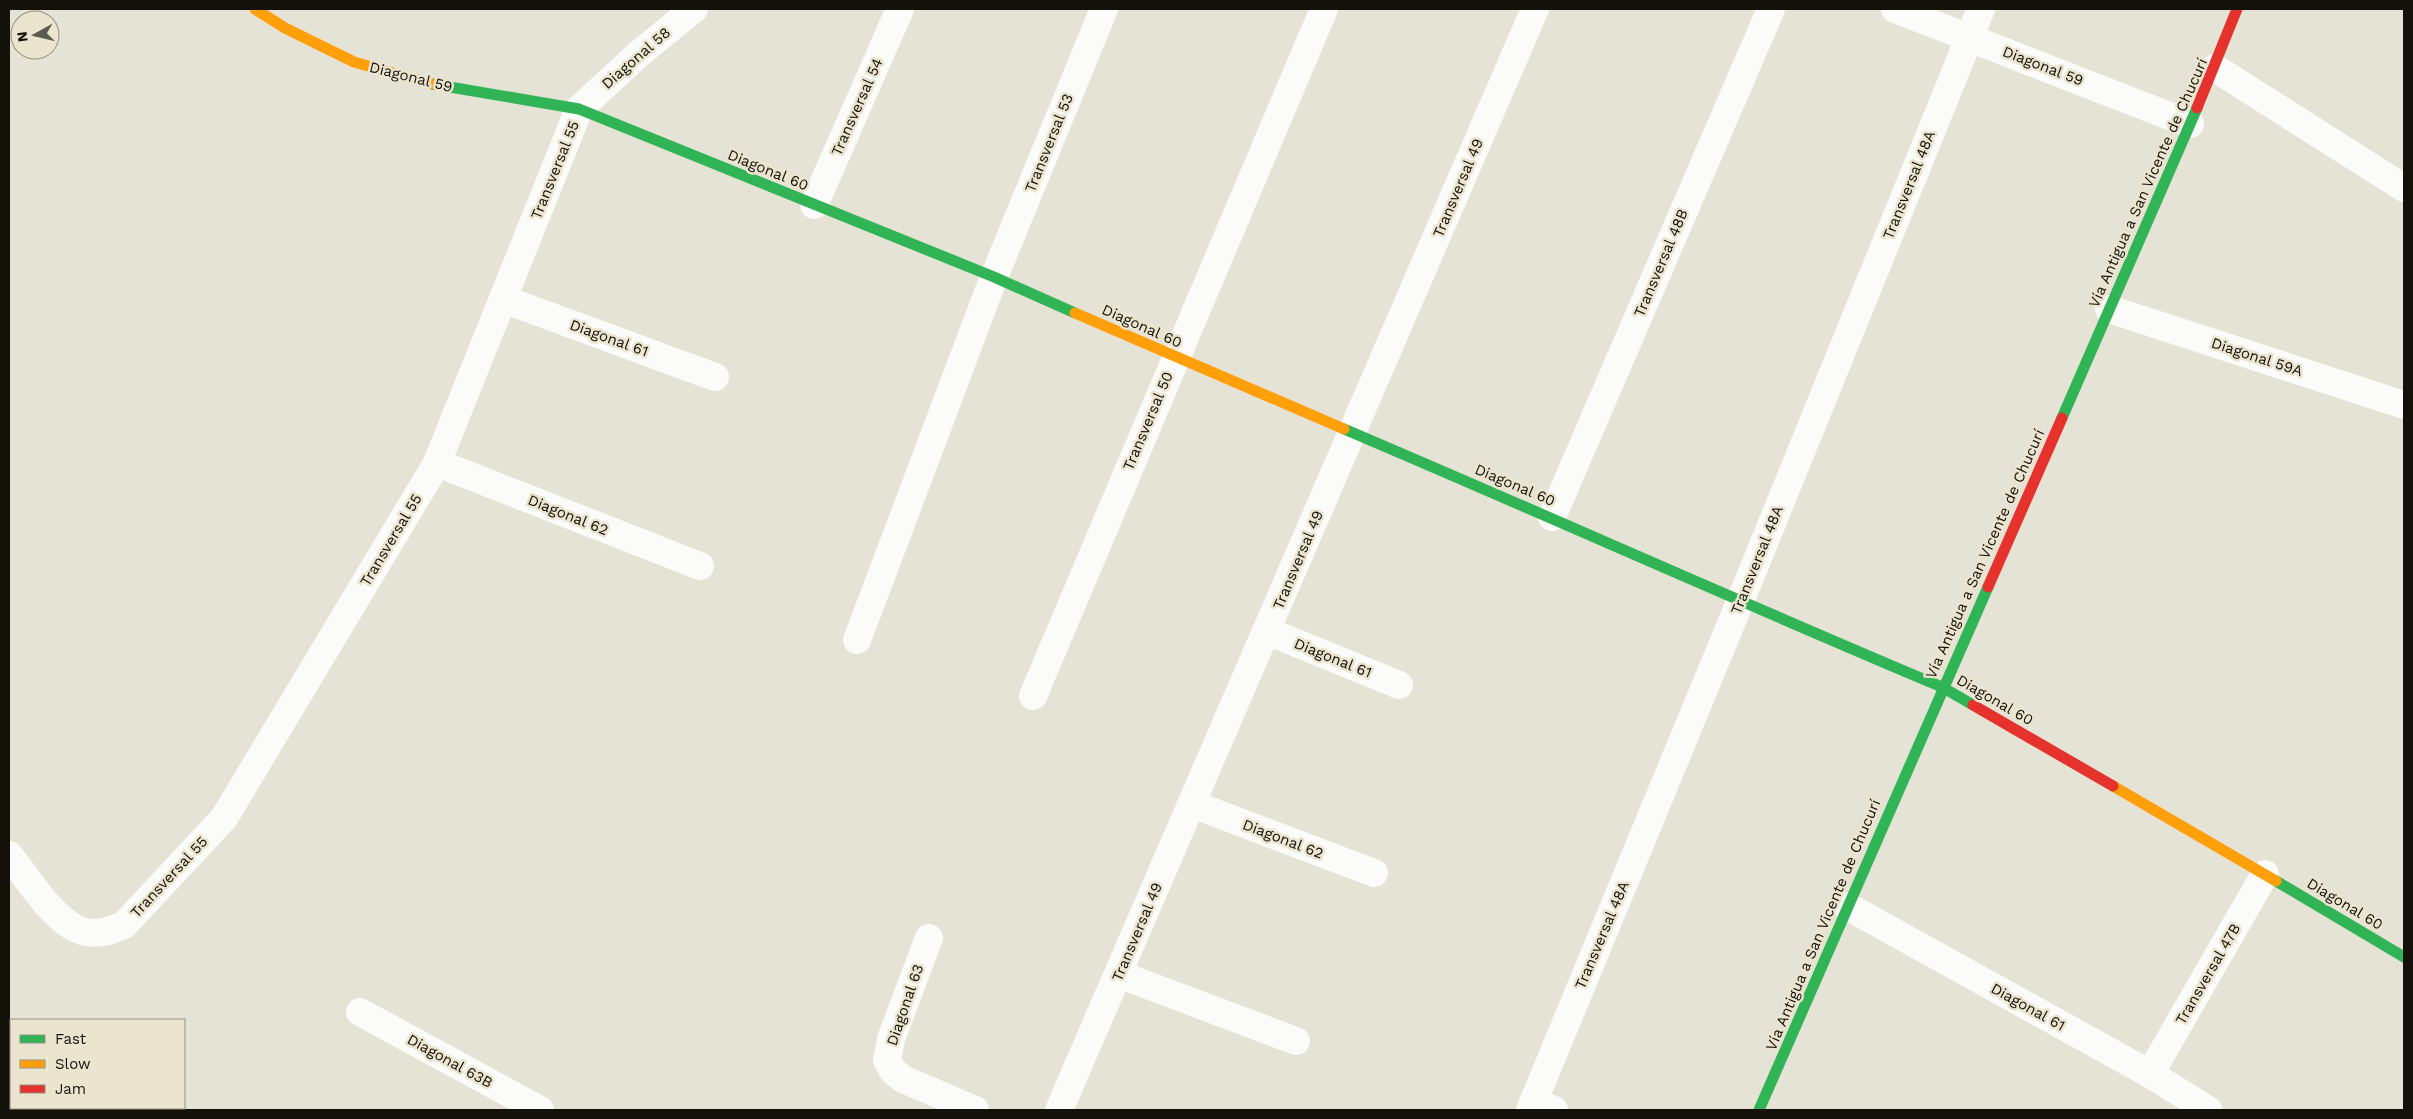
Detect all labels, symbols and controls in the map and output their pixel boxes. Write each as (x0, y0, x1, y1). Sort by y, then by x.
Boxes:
north arrow (10, 10, 60, 60)
street label: Diagonal 58 (598, 23, 674, 93)
text: N (13, 31, 31, 43)
street label: Diagonal 59 (2000, 42, 2086, 90)
street label: Transversal 54 (827, 55, 887, 159)
street label: Vía Antigua a San Vicente de Chucurí (2085, 56, 2211, 310)
street label: Diagonal 59 (368, 58, 454, 96)
street label: Transversal 53 (1021, 91, 1077, 195)
street label: Transversal 55 (527, 118, 583, 222)
street label: Transversal 48A (1879, 128, 1939, 242)
street label: Transversal 49 (1429, 136, 1487, 240)
street label: Diagonal 60 (725, 146, 811, 194)
street label: Transversal 48B (1630, 206, 1692, 320)
street label: Diagonal 60 (1099, 300, 1185, 352)
street label: Diagonal 61 (567, 315, 651, 361)
street label: Diagonal 59A (2209, 334, 2305, 380)
street label: Transversal 50 (1119, 369, 1177, 473)
street label: Vía Antigua a San Vicente de Chucurí (1922, 427, 2048, 681)
street label: Diagonal 60 (1472, 460, 1558, 510)
street label: Transversal 55 (356, 490, 426, 590)
street label: Diagonal 62 (525, 491, 611, 539)
street label: Transversal 48A (1727, 503, 1787, 617)
street label: Transversal 49 (1269, 508, 1327, 612)
street label: Diagonal 61 (1292, 634, 1374, 682)
street label: Diagonal 60 (1953, 671, 2037, 729)
street label: Vía Antigua a San Vicente de Chucurí (1762, 797, 1884, 1053)
street label: Diagonal 62 (1240, 815, 1326, 863)
street label: Transversal 55 (127, 833, 211, 921)
street label: Diagonal 60 (2304, 874, 2386, 934)
street label: Transversal 48A (1571, 878, 1633, 992)
street label: Transversal 49 (1108, 880, 1166, 984)
street label: Transversal 47B (2172, 920, 2244, 1028)
street label: Diagonal 63 (883, 962, 927, 1048)
street label: Diagonal 61 (1988, 979, 2068, 1035)
legend (10, 1019, 185, 1109)
text: Fast (55, 1030, 87, 1048)
street label: Diagonal 63B (404, 1030, 496, 1092)
text: Slow (55, 1055, 91, 1073)
text: Jam (55, 1080, 86, 1098)

